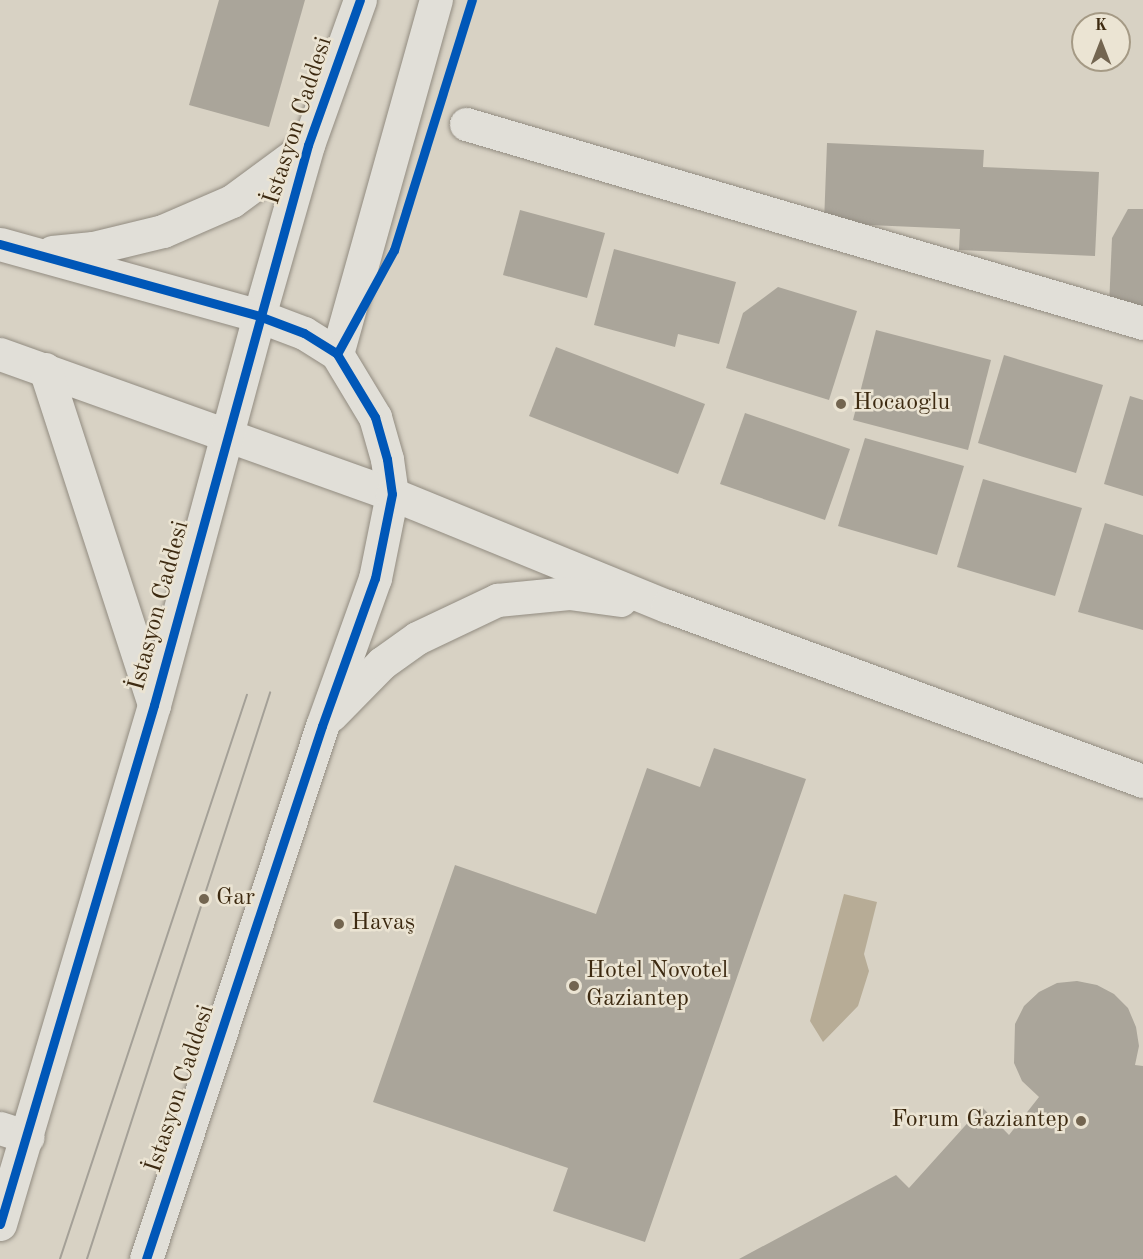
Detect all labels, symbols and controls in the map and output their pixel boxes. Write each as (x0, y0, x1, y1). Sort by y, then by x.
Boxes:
north arrow (1071, 12, 1131, 72)
text: K (1095, 18, 1107, 34)
street label: İstasyon Caddesi (258, 34, 340, 208)
place label: Hocaoglu (853, 390, 950, 418)
marker: Hocaoglu (834, 397, 848, 411)
street label: İstasyon Caddesi (123, 518, 197, 694)
place label: Gar (216, 885, 255, 913)
marker: Gar (197, 892, 211, 906)
place label: Havaş (351, 910, 415, 938)
marker: Havaş (332, 917, 346, 931)
place label: Hotel Novotel Gaziantep (586, 958, 728, 1014)
marker: Hotel Novotel Gaziantep (567, 979, 581, 993)
street label: İstasyon Caddesi (140, 1002, 222, 1176)
place label: Forum Gaziantep (891, 1107, 1069, 1135)
marker: Forum Gaziantep (1074, 1114, 1088, 1128)

